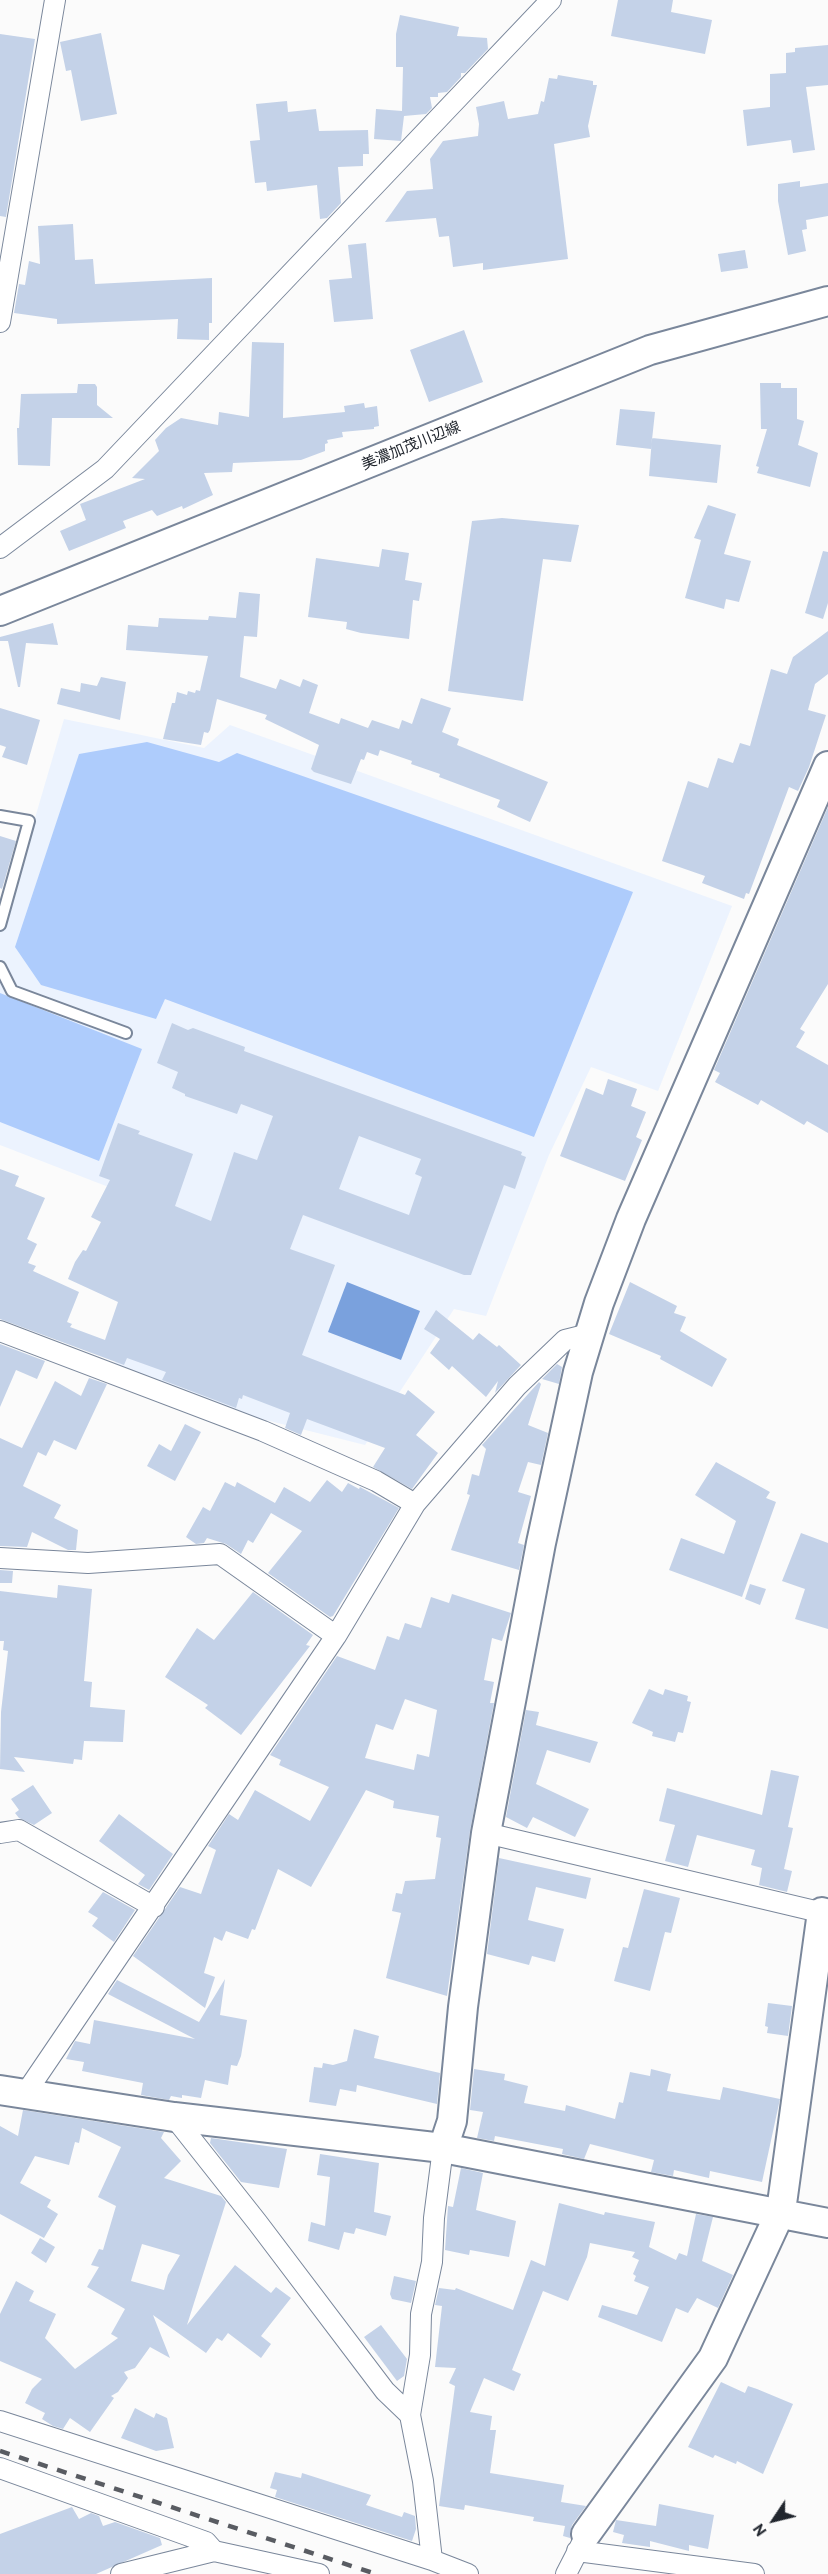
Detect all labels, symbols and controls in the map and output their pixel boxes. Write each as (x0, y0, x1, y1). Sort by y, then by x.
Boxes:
street label: 美濃加茂川辺線 (359, 418, 463, 474)
north arrow (744, 2490, 804, 2550)
text: N (748, 2520, 770, 2540)

